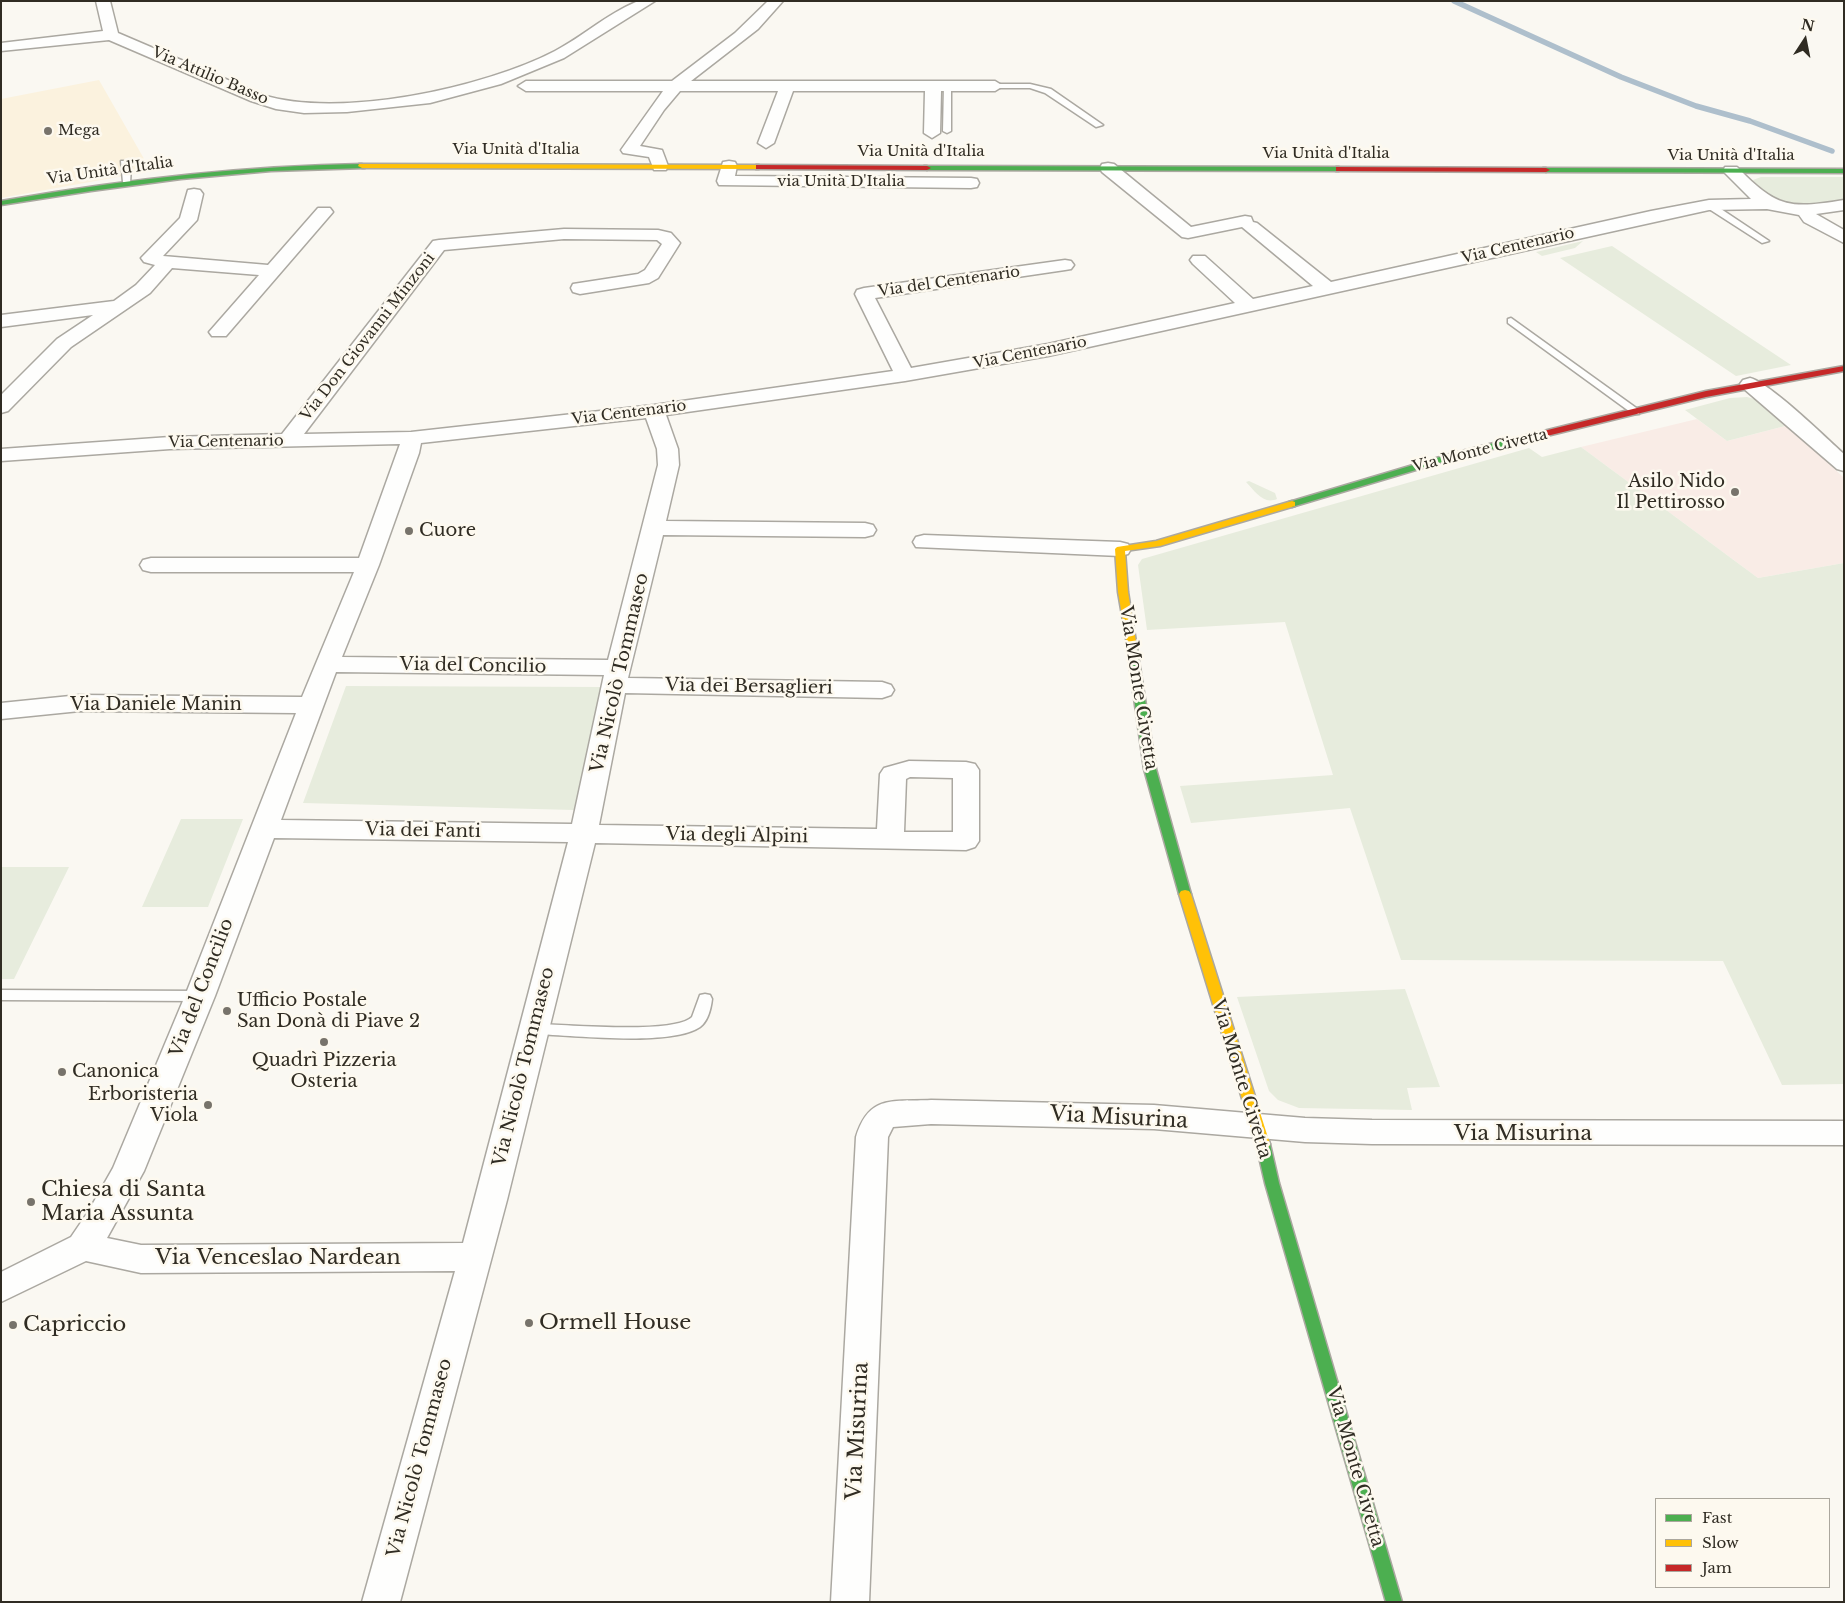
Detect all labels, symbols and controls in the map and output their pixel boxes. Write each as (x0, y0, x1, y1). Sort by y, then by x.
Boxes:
north arrow (1780, 15, 1830, 65)
text: N (1800, 15, 1816, 35)
street label: Via Attilio Basso (149, 43, 271, 109)
place label: Mega (58, 122, 100, 140)
marker: Mega (42, 125, 54, 137)
street label: Via Unità d'Italia (452, 141, 580, 159)
street label: Via Unità d'Italia (857, 143, 985, 161)
street label: Via Unità d'Italia (1262, 145, 1390, 163)
street label: Via Unità d'Italia (1667, 147, 1795, 165)
street label: Via Unità d'Italia (46, 153, 174, 189)
street label: via Unità D'Italia (777, 173, 905, 191)
street label: Via Centenario (1460, 224, 1576, 268)
street label: Via Don Giovanni Minzoni (297, 250, 439, 424)
street label: Via del Centenario (877, 263, 1021, 301)
street label: Via Centenario (972, 333, 1088, 373)
street label: Via Centenario (571, 397, 687, 429)
street label: Via Monte Civetta (1411, 426, 1549, 476)
street label: Via Centenario (168, 432, 284, 452)
place label: Asilo Nido Il Pettirosso (1616, 471, 1725, 514)
marker: Asilo Nido Il Pettirosso (1729, 486, 1741, 498)
place label: Cuore (419, 520, 476, 542)
marker: Cuore (403, 525, 415, 537)
street label: Via Nicolò Tommaseo (586, 571, 654, 775)
street label: Via Monte Civetta (1114, 604, 1162, 772)
street label: Via del Concilio (399, 654, 547, 678)
street label: Via dei Bersaglieri (665, 675, 833, 699)
street label: Via Daniele Manin (70, 694, 242, 716)
street label: Via dei Fanti (365, 819, 481, 843)
street label: Via degli Alpini (666, 824, 808, 848)
street label: Via del Concilio (166, 916, 238, 1060)
street label: Via Nicolò Tommaseo (489, 965, 559, 1169)
place label: Ufficio Postale San Donà di Piave 2 (237, 990, 420, 1032)
street label: Via Monte Civetta (1206, 997, 1276, 1161)
marker: Ufficio Postale San Donà di Piave 2 (221, 1005, 233, 1017)
marker: Quadrì Pizzeria Osteria (318, 1036, 330, 1048)
place label: Quadrì Pizzeria Osteria (252, 1050, 396, 1092)
place label: Canonica (72, 1061, 159, 1083)
marker: Canonica (56, 1066, 68, 1078)
place label: Erboristeria Viola (88, 1084, 198, 1126)
marker: Erboristeria Viola (202, 1099, 214, 1111)
street label: Via Misurina (1049, 1102, 1189, 1134)
street label: Via Misurina (1454, 1121, 1592, 1147)
place label: Chiesa di Santa Maria Assunta (41, 1177, 205, 1227)
marker: Chiesa di Santa Maria Assunta (25, 1196, 37, 1208)
street label: Via Venceslao Nardean (155, 1245, 401, 1271)
place label: Ormell House (539, 1310, 691, 1336)
place label: Capriccio (23, 1312, 126, 1338)
marker: Ormell House (523, 1317, 535, 1329)
marker: Capriccio (7, 1319, 19, 1331)
street label: Via Nicolò Tommaseo (383, 1356, 457, 1560)
street label: Via Misurina (842, 1361, 874, 1501)
street label: Via Monte Civetta (1322, 1384, 1388, 1550)
legend (1655, 1498, 1830, 1588)
text: Fast (1702, 1508, 1732, 1527)
text: Slow (1702, 1533, 1739, 1552)
text: Jam (1702, 1558, 1732, 1577)

